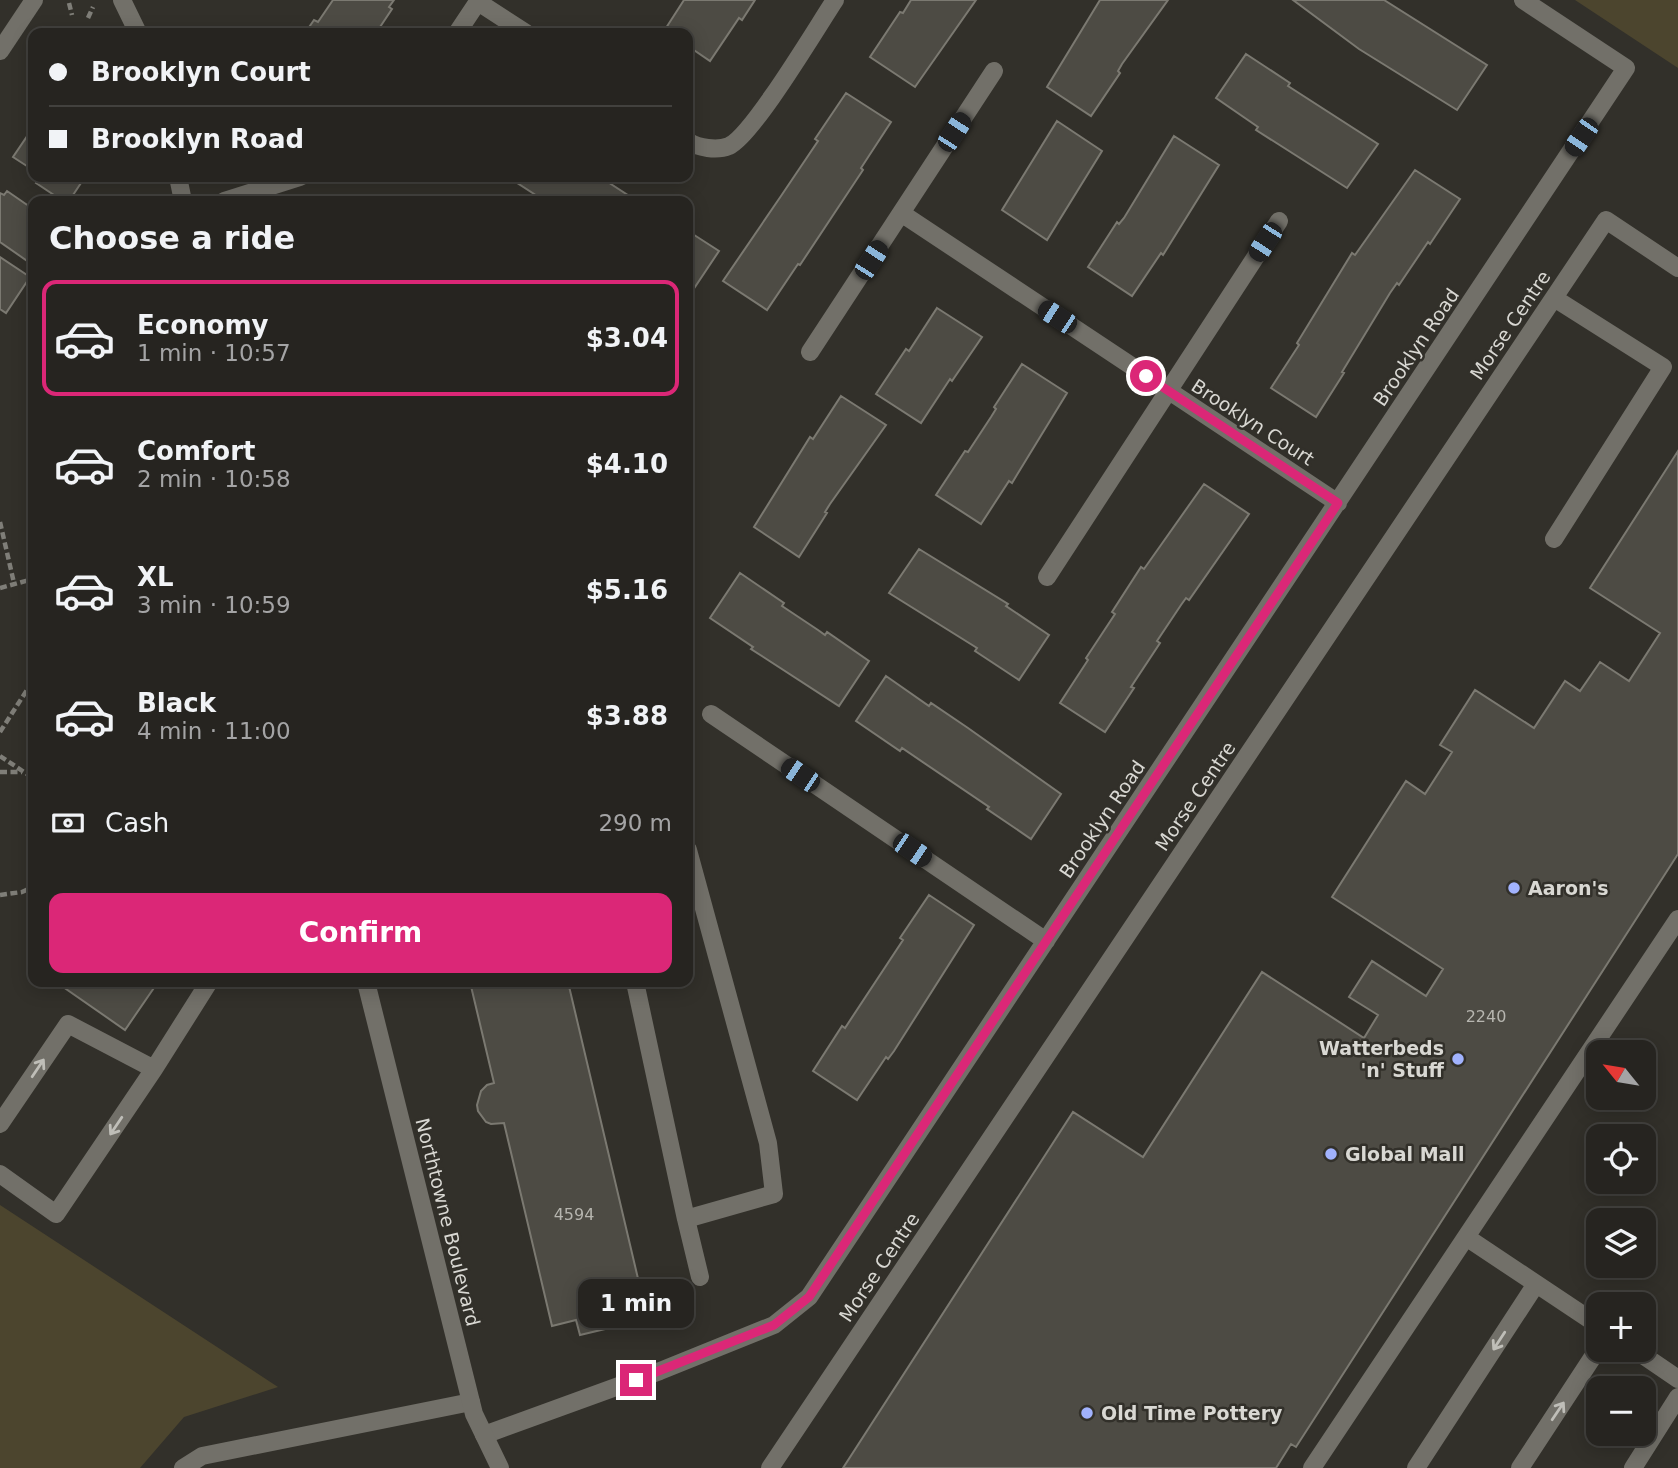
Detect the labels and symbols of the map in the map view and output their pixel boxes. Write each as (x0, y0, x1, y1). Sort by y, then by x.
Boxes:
car (934, 109, 975, 155)
car (1561, 114, 1602, 160)
car (1245, 219, 1286, 265)
car (851, 237, 892, 283)
street label: Morse Centre (1465, 266, 1555, 384)
street label: Brooklyn Road (1369, 284, 1463, 410)
car (1034, 297, 1081, 337)
route start (1130, 360, 1162, 392)
street label: Brooklyn Court (1188, 374, 1318, 470)
street label: Morse Centre (1150, 737, 1240, 855)
car (777, 755, 824, 795)
street label: Brooklyn Road (1055, 756, 1149, 882)
car (889, 830, 936, 870)
place label: Aaron's (1528, 877, 1609, 899)
marker: Aaron's (1506, 880, 1522, 896)
house number: 2240 (1466, 1007, 1506, 1026)
place label: Watterbeds 'n' Stuff (1319, 1037, 1445, 1081)
north arrow (1586, 1040, 1656, 1110)
marker: Watterbeds 'n' Stuff (1450, 1051, 1466, 1067)
one-way arrow (31, 1059, 45, 1078)
one-way arrow (108, 1116, 123, 1135)
street label: Northtowne Boulevard (411, 1116, 485, 1328)
place label: Global Mall (1345, 1143, 1464, 1165)
marker: Global Mall (1323, 1146, 1339, 1162)
house number: 4594 (554, 1205, 594, 1224)
street label: Morse Centre (834, 1208, 924, 1326)
callout: 1 min (578, 1278, 694, 1328)
one-way arrow (1492, 1331, 1506, 1350)
route end (620, 1364, 652, 1396)
place label: Old Time Pottery (1101, 1402, 1283, 1424)
one-way arrow (1550, 1402, 1565, 1421)
marker: Old Time Pottery (1079, 1405, 1095, 1421)

